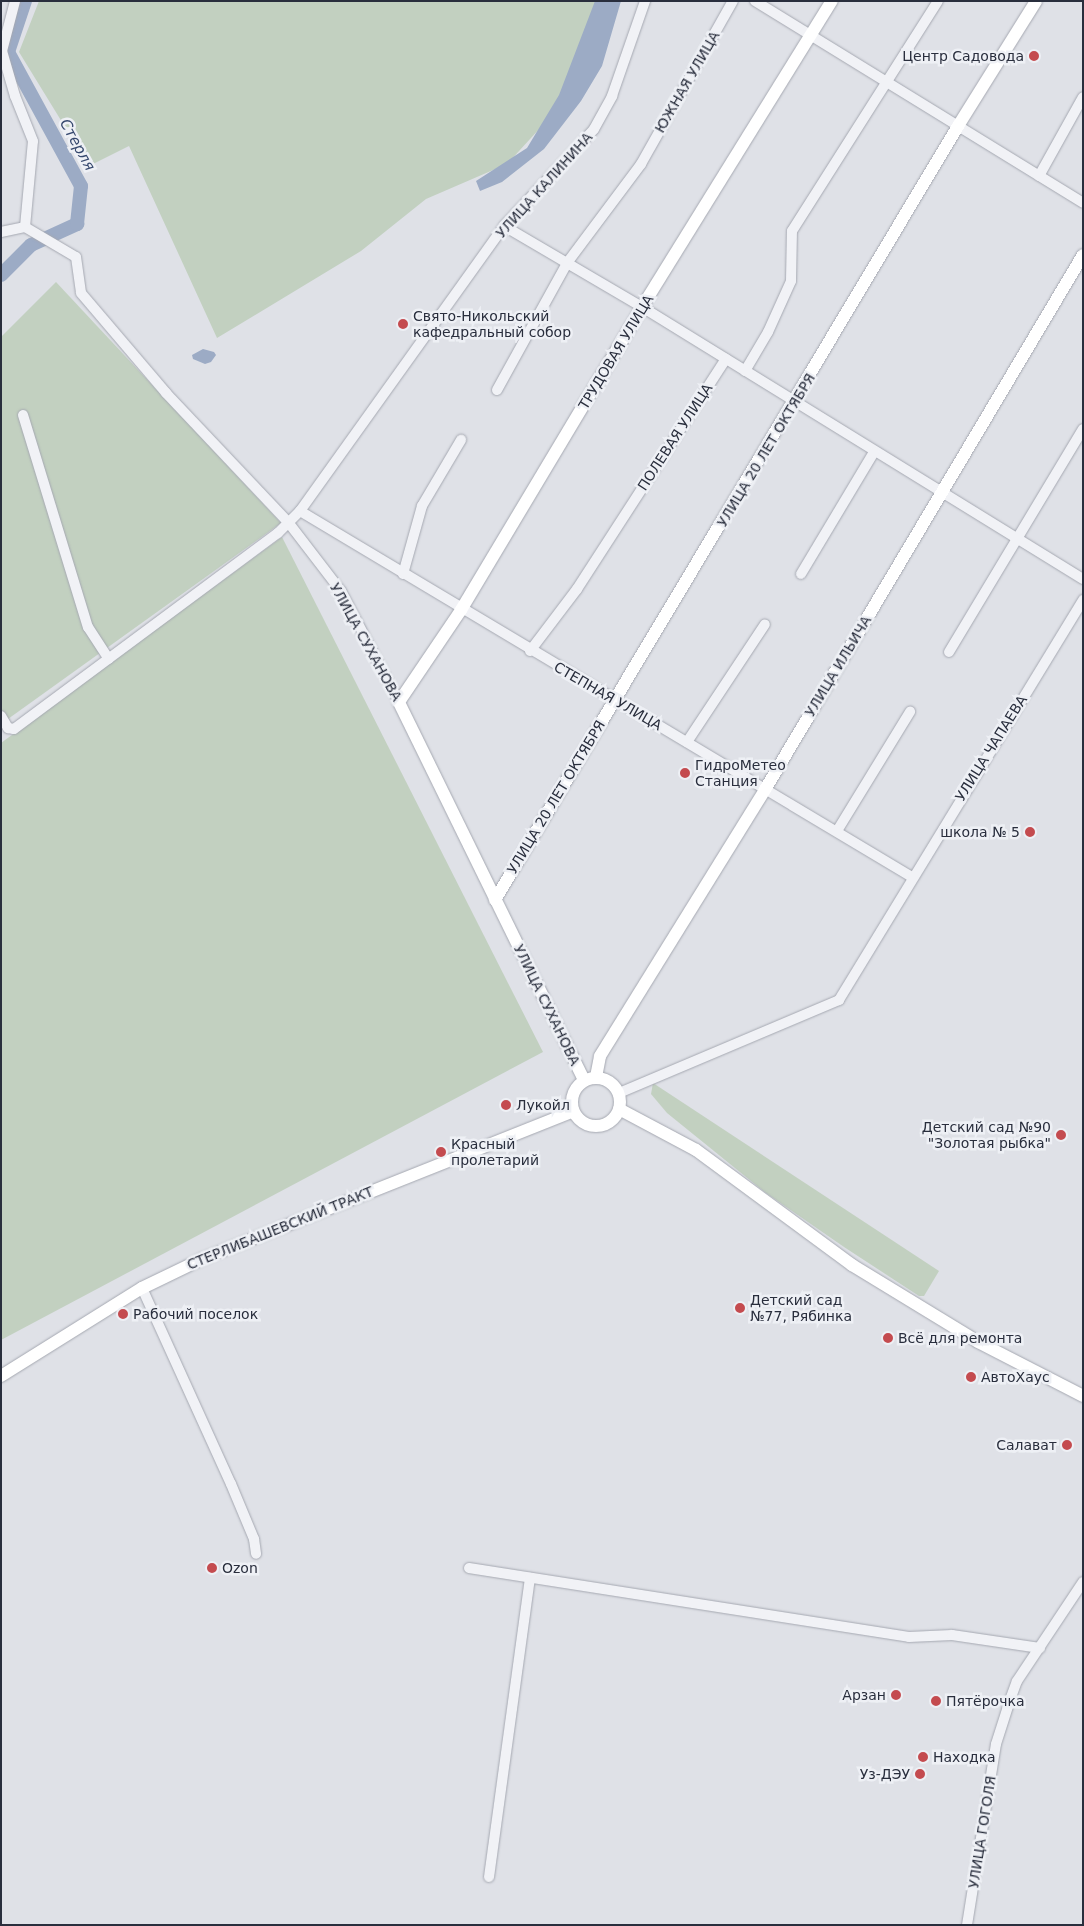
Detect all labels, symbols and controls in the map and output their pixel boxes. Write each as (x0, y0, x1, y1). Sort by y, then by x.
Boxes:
street label: ЮЖНАЯ УЛИЦА (651, 28, 723, 136)
place label: Центр Садовода (902, 48, 1024, 64)
marker: Центр Садовода (1028, 50, 1040, 62)
water label: Стерля (55, 116, 99, 174)
street label: УЛИЦА КАЛИНИНА (492, 129, 596, 241)
street label: ТРУДОВАЯ УЛИЦА (575, 292, 657, 412)
place label: Свято-Никольский кафедральный собор (413, 308, 571, 341)
marker: Свято-Никольский кафедральный собор (397, 318, 409, 330)
street label: УЛИЦА 20 ЛЕТ ОКТЯБРЯ (713, 370, 819, 530)
street label: ПОЛЕВАЯ УЛИЦА (634, 380, 716, 494)
street label: УЛИЦА СУХАНОВА (327, 580, 405, 704)
street label: УЛИЦА ИЛЬИЧА (801, 613, 875, 719)
street label: СТЕПНАЯ УЛИЦА (551, 658, 665, 734)
street label: УЛИЦА ЧАПАЕВА (952, 692, 1030, 804)
street label: УЛИЦА 20 ЛЕТ ОКТЯБРЯ (503, 717, 609, 877)
place label: ГидроМетео Станция (695, 757, 786, 790)
marker: ГидроМетео Станция (679, 767, 691, 779)
place label: школа № 5 (940, 824, 1020, 840)
marker: школа № 5 (1024, 826, 1036, 838)
street label: УЛИЦА СУХАНОВА (510, 942, 584, 1068)
place label: Лукойл (516, 1097, 570, 1113)
marker: Лукойл (500, 1099, 512, 1111)
place label: Детский сад №90 "Золотая рыбка" (922, 1119, 1051, 1152)
marker: Детский сад №90 "Золотая рыбка" (1055, 1129, 1067, 1141)
place label: Красный пролетарий (451, 1136, 539, 1168)
marker: Красный пролетарий (435, 1146, 447, 1158)
street label: СТЕРЛИБАШЕВСКИЙ ТРАКТ (184, 1183, 376, 1273)
place label: Детский сад №77, Рябинка (750, 1292, 852, 1324)
marker: Детский сад №77, Рябинка (734, 1302, 746, 1314)
place label: Рабочий поселок (133, 1306, 258, 1322)
marker: Рабочий поселок (117, 1308, 129, 1320)
place label: Всё для ремонта (898, 1330, 1022, 1346)
marker: Всё для ремонта (882, 1332, 894, 1344)
place label: АвтоХаус (981, 1369, 1050, 1385)
marker: АвтоХаус (965, 1371, 977, 1383)
place label: Салават (996, 1437, 1057, 1453)
marker: Салават (1061, 1439, 1073, 1451)
place label: Ozon (222, 1560, 258, 1576)
marker: Ozon (206, 1562, 218, 1574)
place label: Арзан (842, 1687, 886, 1703)
marker: Арзан (890, 1689, 902, 1701)
place label: Пятёрочка (946, 1693, 1024, 1709)
marker: Пятёрочка (930, 1695, 942, 1707)
place label: Находка (933, 1749, 996, 1765)
marker: Находка (917, 1751, 929, 1763)
place label: Уз-ДЭУ (860, 1766, 910, 1782)
marker: Уз-ДЭУ (914, 1768, 926, 1780)
street label: УЛИЦА ГОГОЛЯ (965, 1774, 999, 1890)

